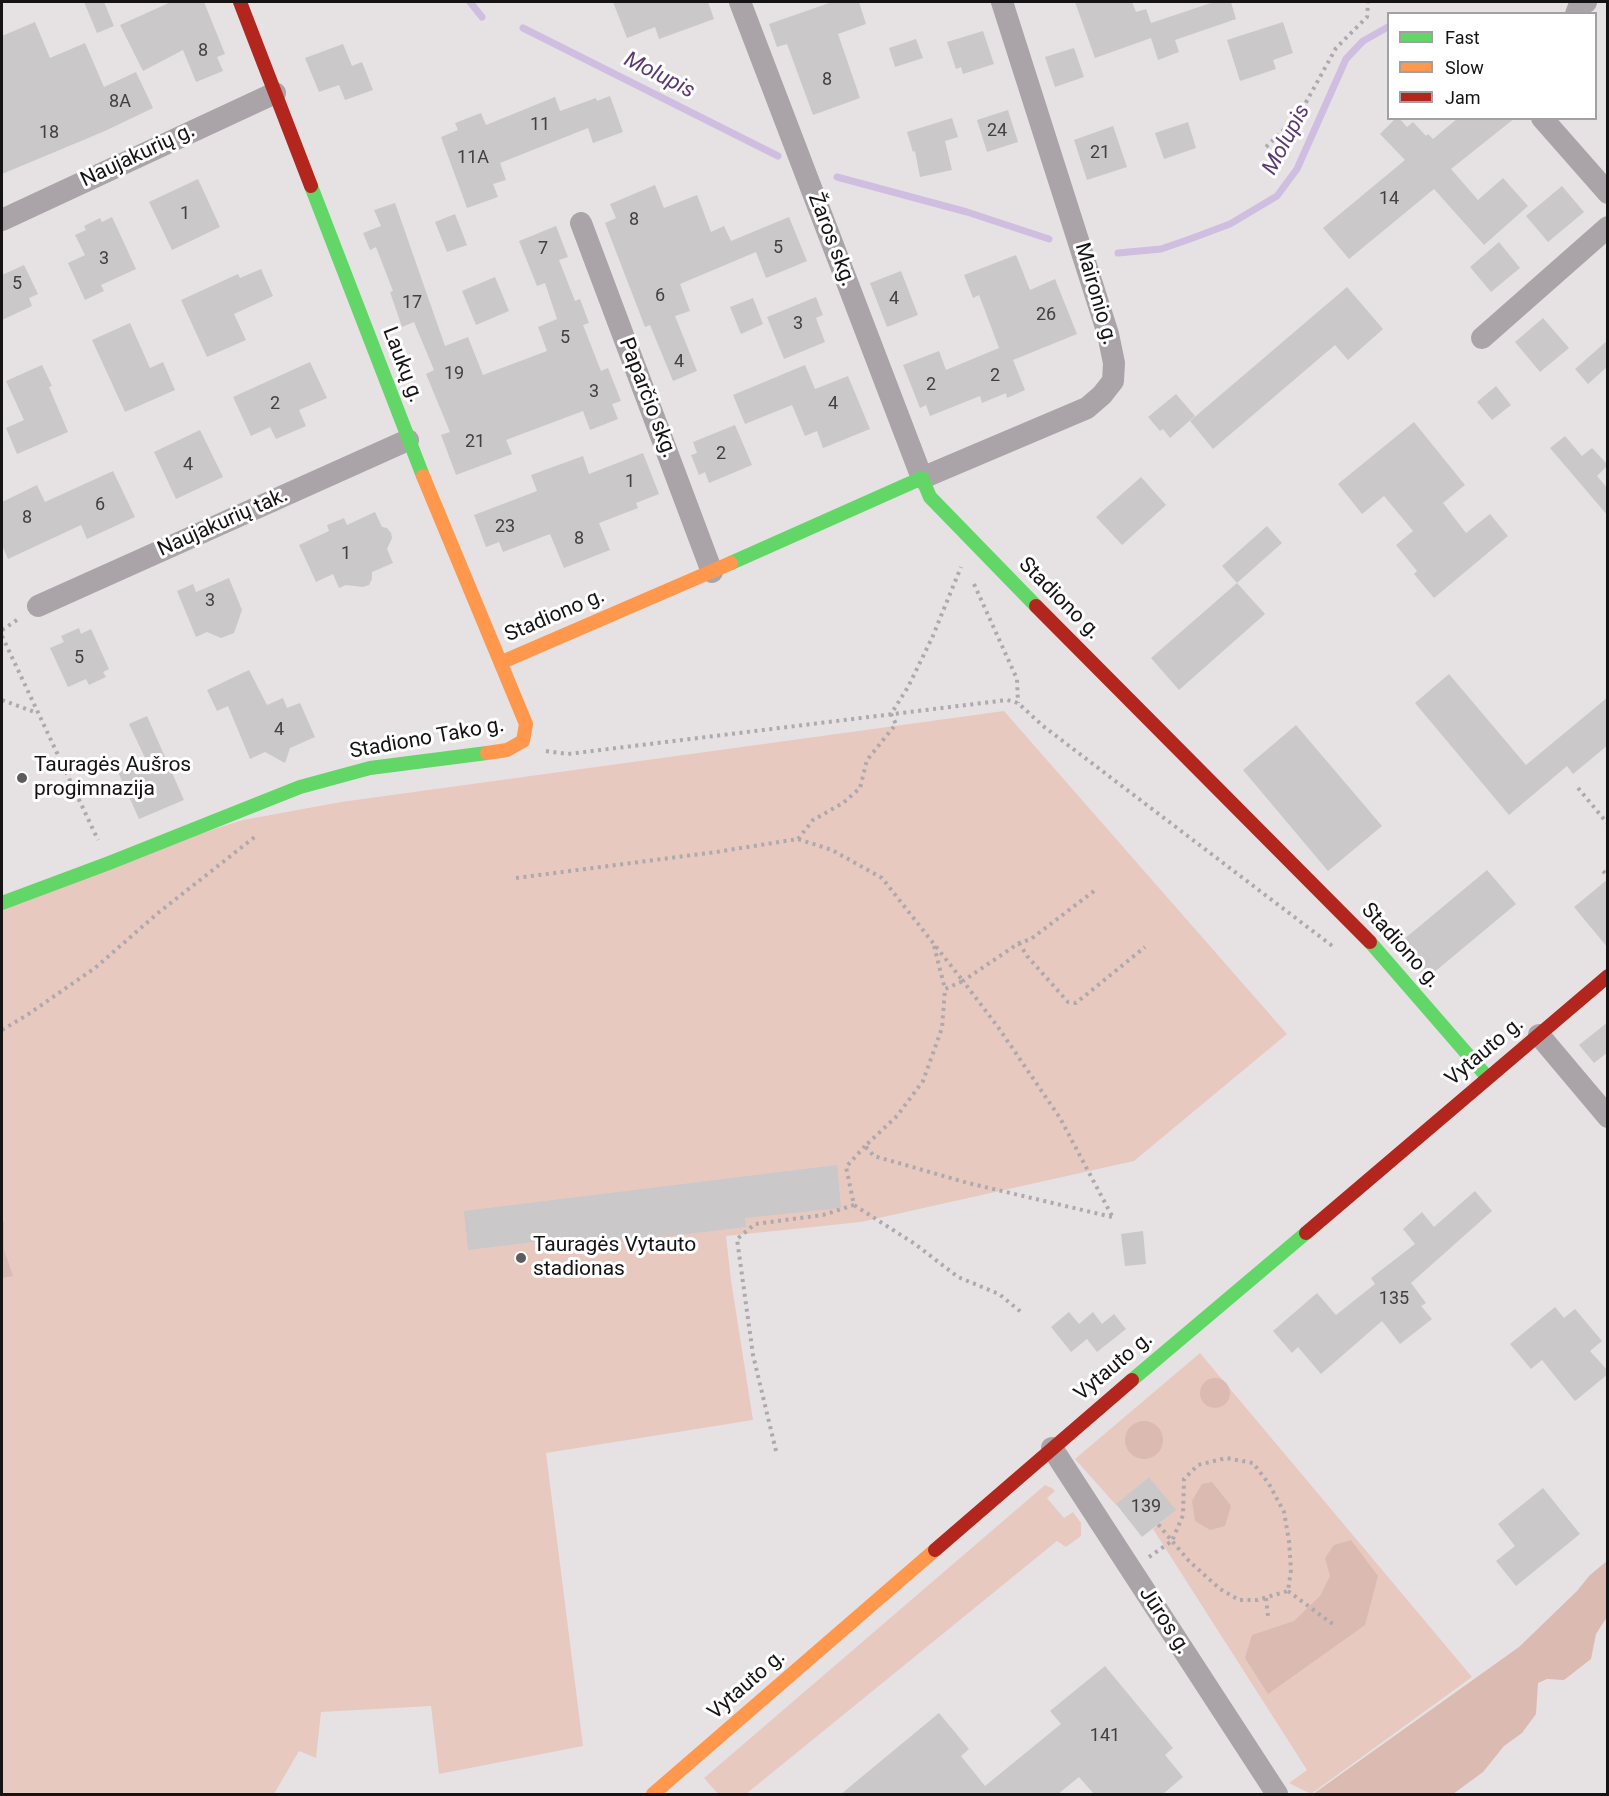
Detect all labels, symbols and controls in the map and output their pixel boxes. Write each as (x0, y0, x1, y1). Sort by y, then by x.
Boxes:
legend (1387, 12, 1597, 120)
text: Fast (1445, 27, 1480, 48)
house number: 8 (198, 40, 208, 62)
water label: Molupis (619, 47, 699, 105)
text: Slow (1445, 57, 1484, 78)
house number: 8 (822, 69, 832, 91)
text: Jam (1445, 87, 1481, 108)
house number: 8A (109, 91, 131, 113)
water label: Molupis (1258, 100, 1316, 180)
house number: 11 (530, 114, 550, 136)
street label: Naujakurių g. (77, 119, 199, 193)
house number: 24 (987, 120, 1007, 142)
house number: 18 (39, 122, 59, 144)
house number: 21 (1090, 142, 1110, 164)
house number: 11A (457, 147, 489, 169)
house number: 14 (1379, 188, 1399, 210)
street label: Žaros skg. (802, 190, 860, 290)
house number: 1 (180, 203, 190, 225)
house number: 8 (629, 209, 639, 231)
house number: 5 (773, 237, 783, 259)
house number: 7 (538, 238, 548, 260)
street label: Maironio g. (1068, 240, 1122, 348)
house number: 3 (99, 248, 109, 270)
house number: 5 (12, 273, 22, 295)
house number: 6 (655, 285, 665, 307)
house number: 4 (889, 288, 899, 310)
house number: 17 (402, 292, 422, 314)
house number: 26 (1036, 304, 1056, 326)
house number: 3 (793, 313, 803, 335)
street label: Laukų g. (376, 324, 428, 406)
house number: 5 (560, 327, 570, 349)
street label: Paparčio skg. (613, 334, 681, 462)
house number: 4 (674, 351, 684, 373)
house number: 19 (444, 363, 464, 385)
house number: 2 (990, 365, 1000, 387)
house number: 2 (926, 374, 936, 396)
house number: 3 (589, 381, 599, 403)
house number: 2 (270, 393, 280, 415)
house number: 4 (828, 393, 838, 415)
house number: 21 (465, 431, 485, 453)
house number: 2 (716, 443, 726, 465)
house number: 4 (183, 454, 193, 476)
house number: 1 (625, 471, 635, 493)
street label: Naujakurių tak. (154, 483, 292, 563)
house number: 6 (95, 494, 105, 516)
house number: 8 (22, 507, 32, 529)
house number: 23 (495, 516, 515, 538)
house number: 8 (574, 528, 584, 550)
house number: 1 (341, 543, 351, 565)
street label: Stadiono g. (1013, 553, 1105, 645)
street label: Stadiono g. (501, 584, 609, 648)
house number: 3 (205, 590, 215, 612)
house number: 5 (74, 647, 84, 669)
street label: Stadiono Tako g. (348, 713, 506, 765)
house number: 4 (274, 719, 284, 741)
place label: Tauragės Aušros progimnazija (34, 753, 191, 803)
marker: Tauragės Aušros progimnazija (15, 771, 29, 785)
street label: Stadiono g. (1355, 898, 1445, 994)
street label: Vytauto g. (1441, 1012, 1529, 1092)
place label: Tauragės Vytauto stadionas (533, 1233, 696, 1283)
marker: Tauragės Vytauto stadionas (514, 1251, 528, 1265)
house number: 135 (1379, 1288, 1409, 1310)
street label: Vytauto g. (1070, 1327, 1158, 1407)
house number: 139 (1131, 1496, 1161, 1518)
street label: Jūros g. (1133, 1583, 1195, 1659)
street label: Vytauto g. (703, 1645, 791, 1725)
house number: 141 (1090, 1725, 1120, 1747)

